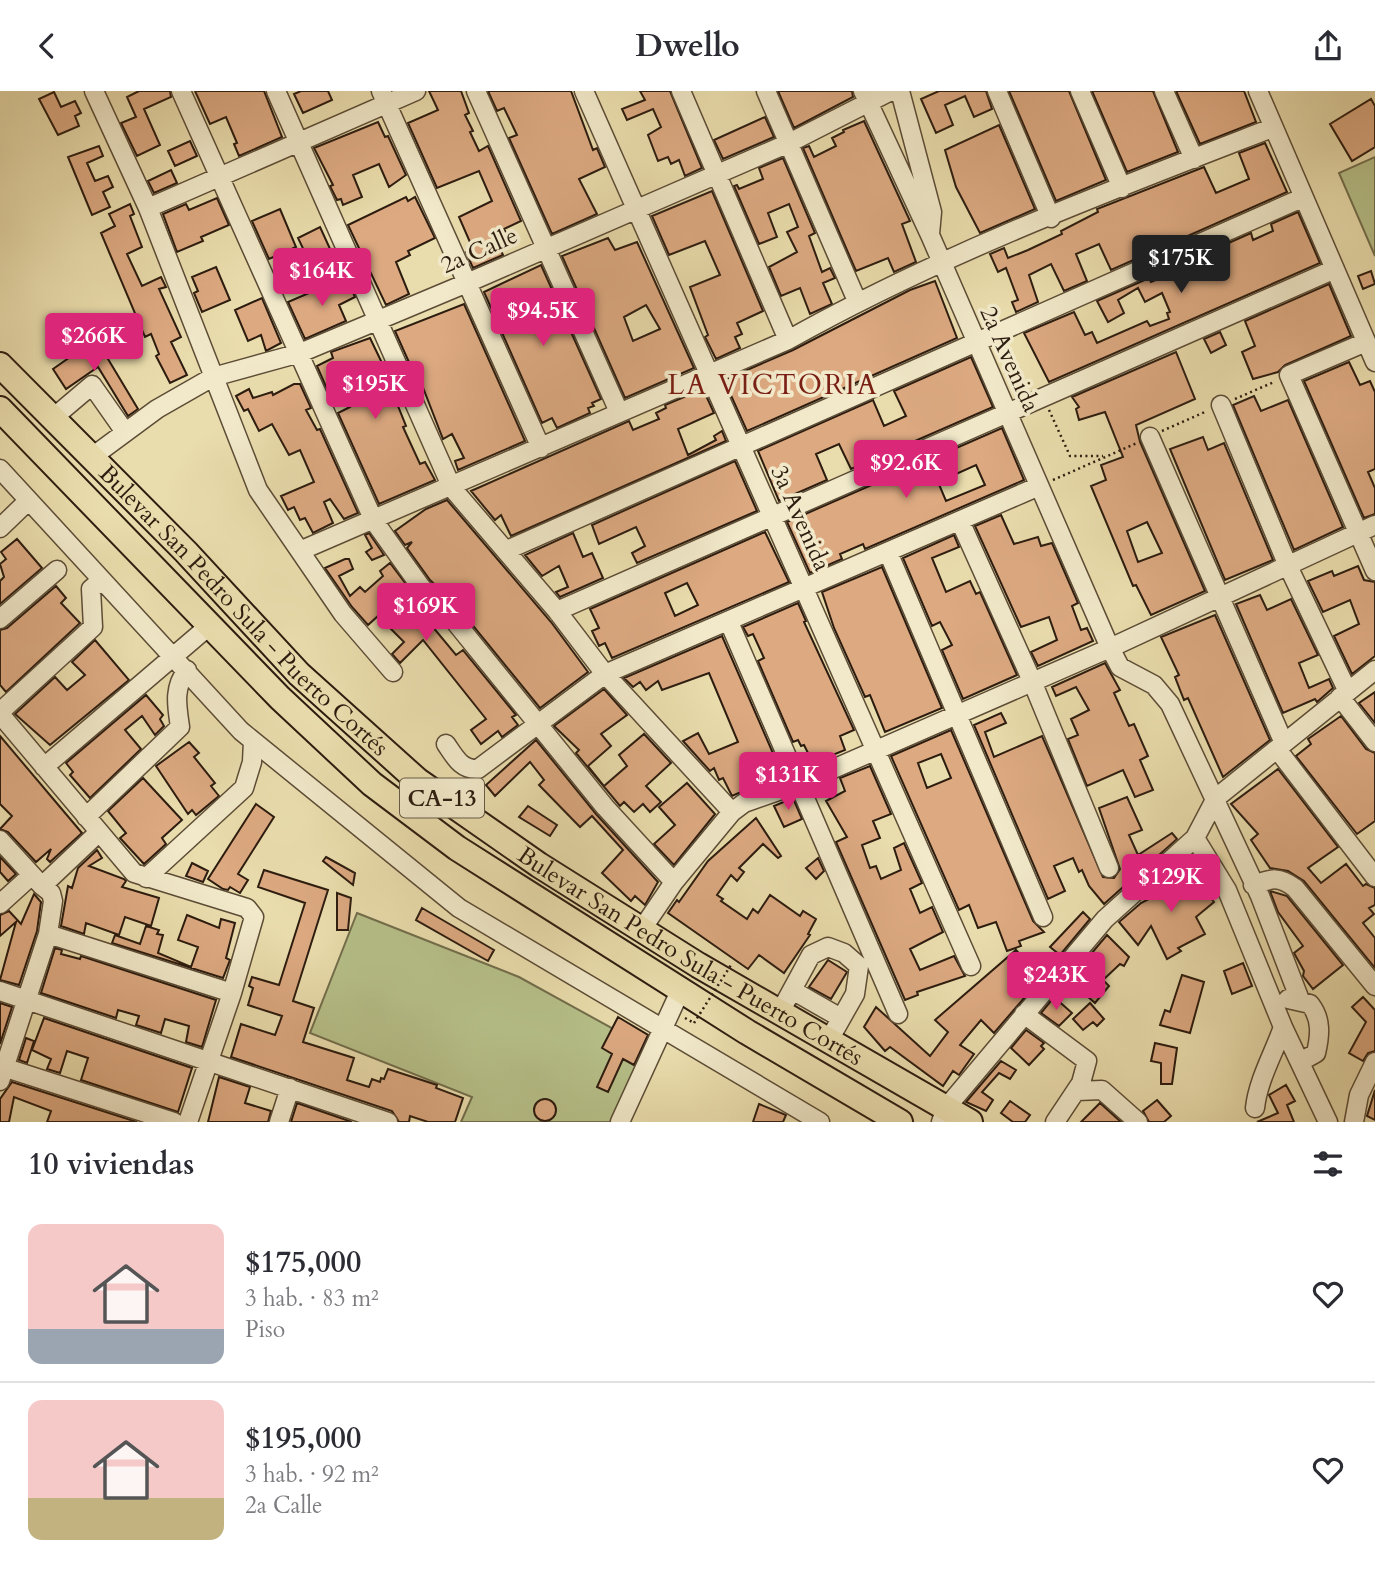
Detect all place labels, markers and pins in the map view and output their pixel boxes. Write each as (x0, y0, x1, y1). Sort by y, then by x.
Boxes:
pin: $175K (1132, 235, 1230, 295)
pin: $164K (273, 249, 371, 308)
pin: $94.5K (486, 289, 600, 348)
pin: $266K (45, 313, 143, 373)
pin: $195K (326, 361, 424, 421)
pin: $92.6K (849, 441, 963, 500)
pin: $169K (377, 583, 475, 643)
pin: $131K (739, 753, 837, 812)
pin: $129K (1122, 855, 1220, 914)
pin: $243K (1007, 953, 1105, 1012)

